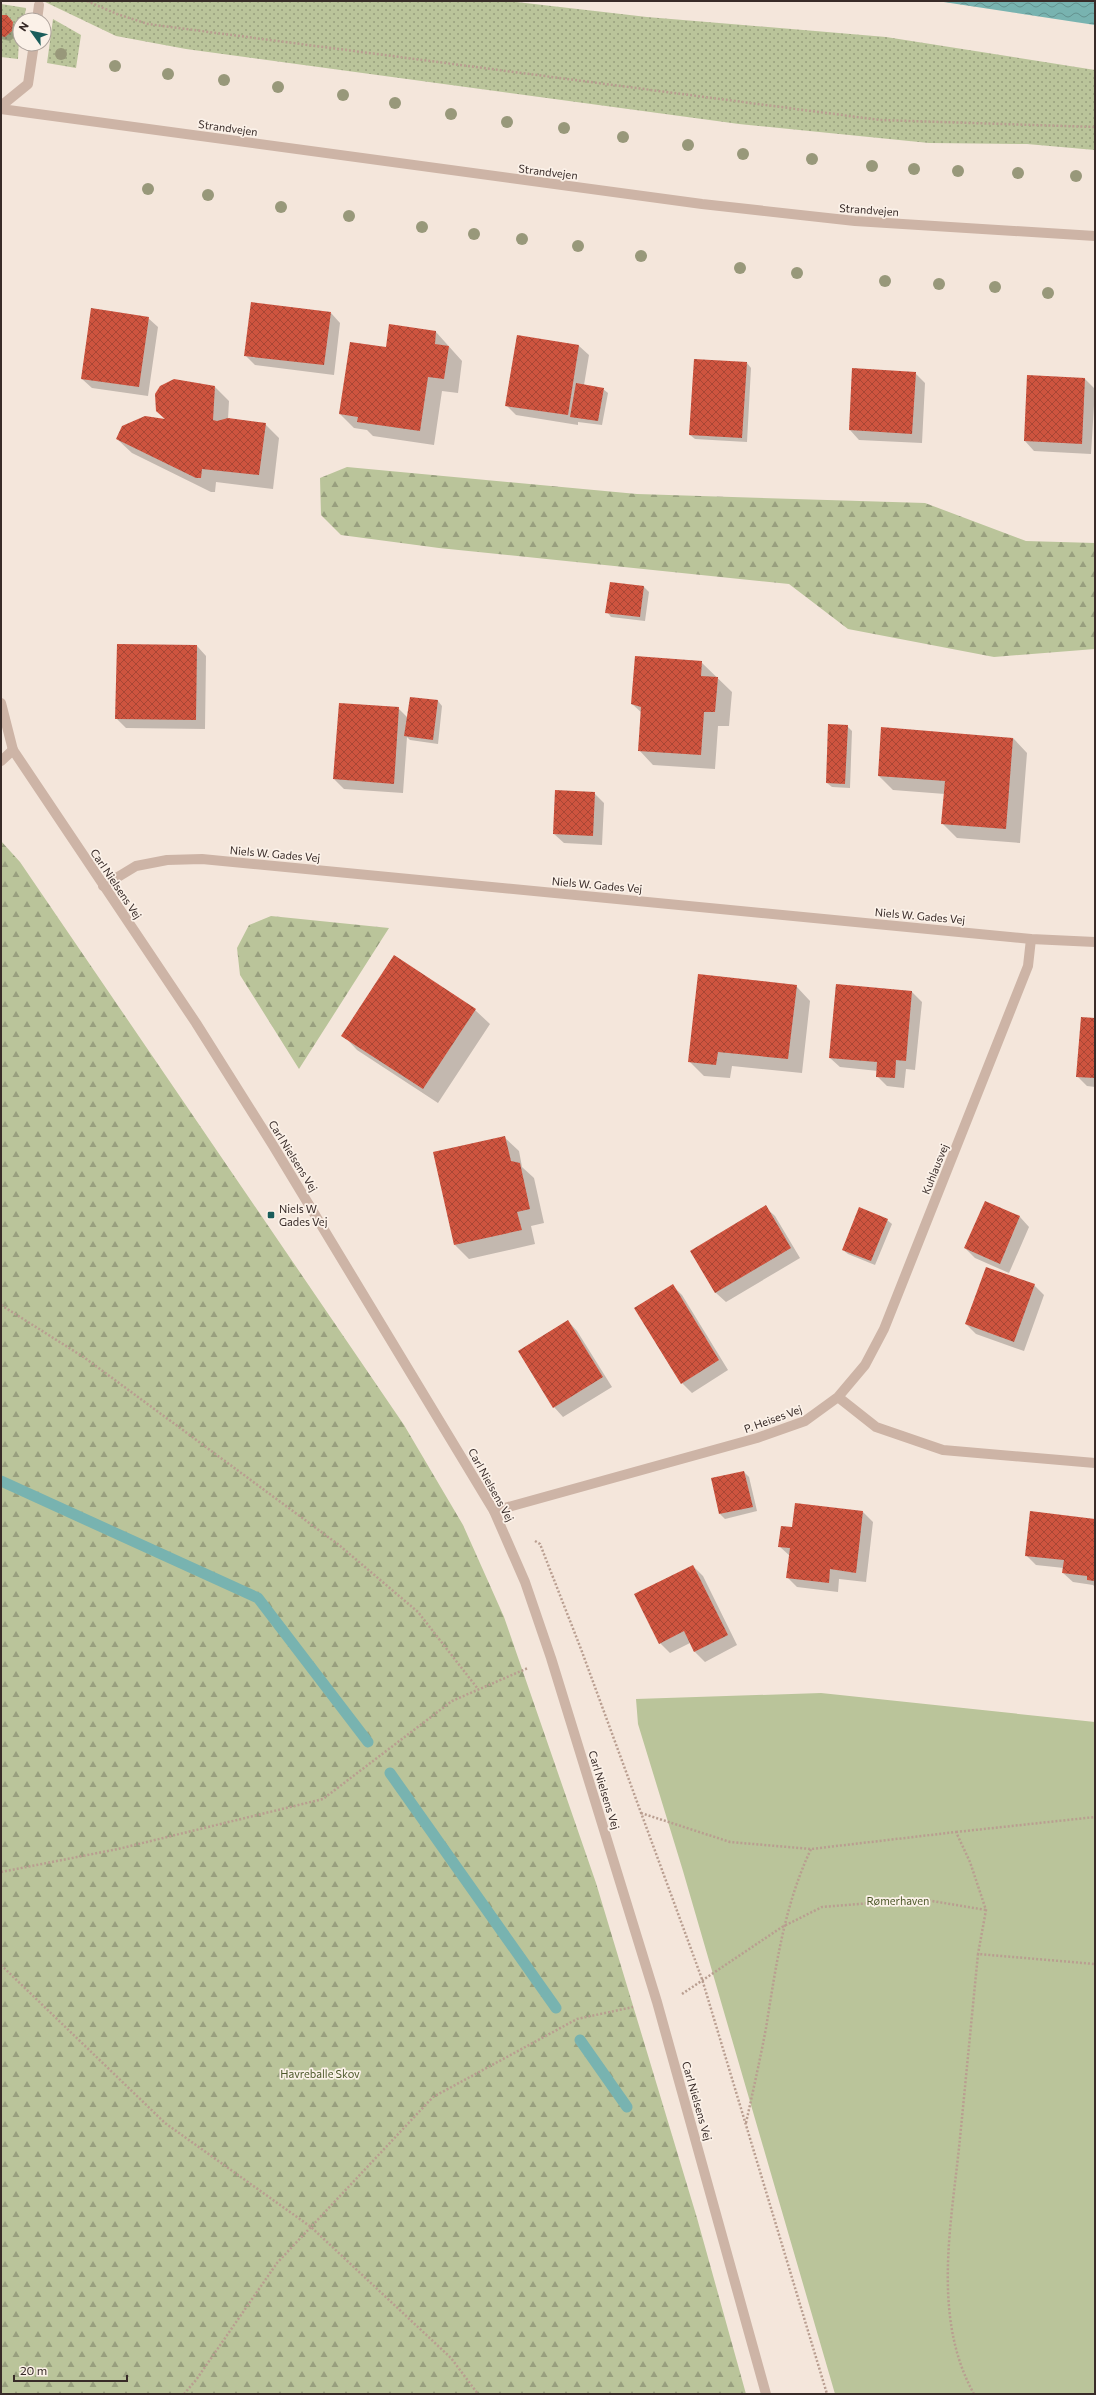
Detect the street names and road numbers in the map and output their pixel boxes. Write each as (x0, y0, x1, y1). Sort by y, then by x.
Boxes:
street label: Strandvejen (198, 117, 259, 138)
street label: Strandvejen (518, 161, 578, 182)
street label: Strandvejen (839, 201, 899, 218)
street label: Niels W. Gades Vej (229, 843, 321, 864)
street label: Carl Nielsens Vej (88, 846, 145, 921)
street label: Niels W. Gades Vej (551, 874, 643, 895)
street label: Niels W. Gades Vej (874, 905, 966, 926)
street label: Carl Nielsens Vej (266, 1118, 321, 1194)
street label: Kuhlausvej (919, 1141, 951, 1196)
street label: P. Heises Vej (742, 1402, 804, 1435)
street label: Carl Nielsens Vej (466, 1446, 517, 1524)
street label: Carl Nielsens Vej (586, 1749, 623, 1831)
street label: Carl Nielsens Vej (680, 2060, 715, 2142)

